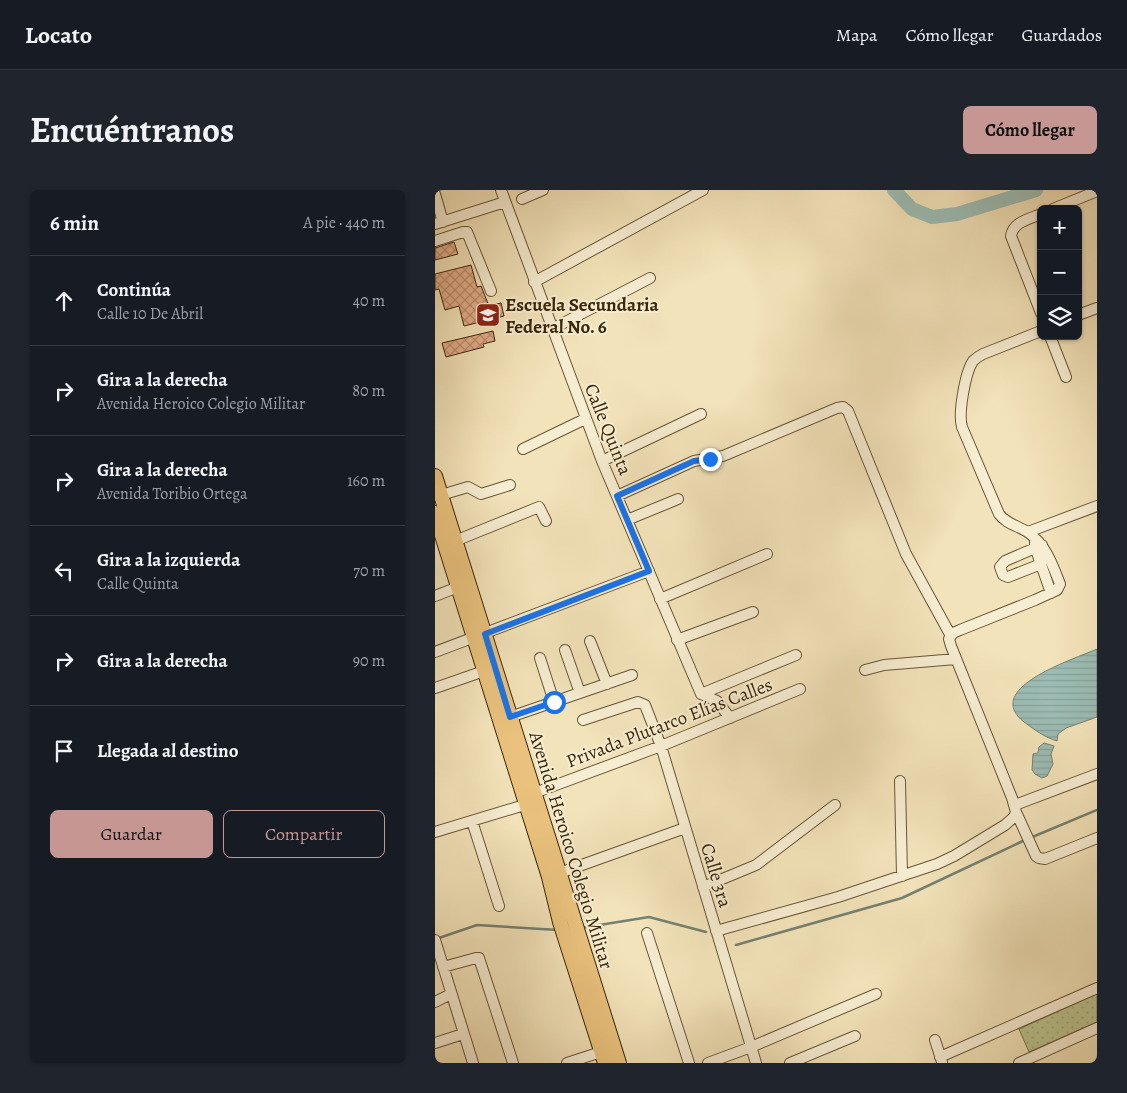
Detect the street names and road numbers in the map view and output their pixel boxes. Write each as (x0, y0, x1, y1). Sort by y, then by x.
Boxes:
street label: Calle Quinta (578, 380, 638, 479)
street label: Privada Plutarco Elías Calles (562, 672, 776, 774)
street label: Avenida Heroico Colegio Militar (522, 727, 620, 972)
street label: Calle 3ra (694, 840, 738, 911)

